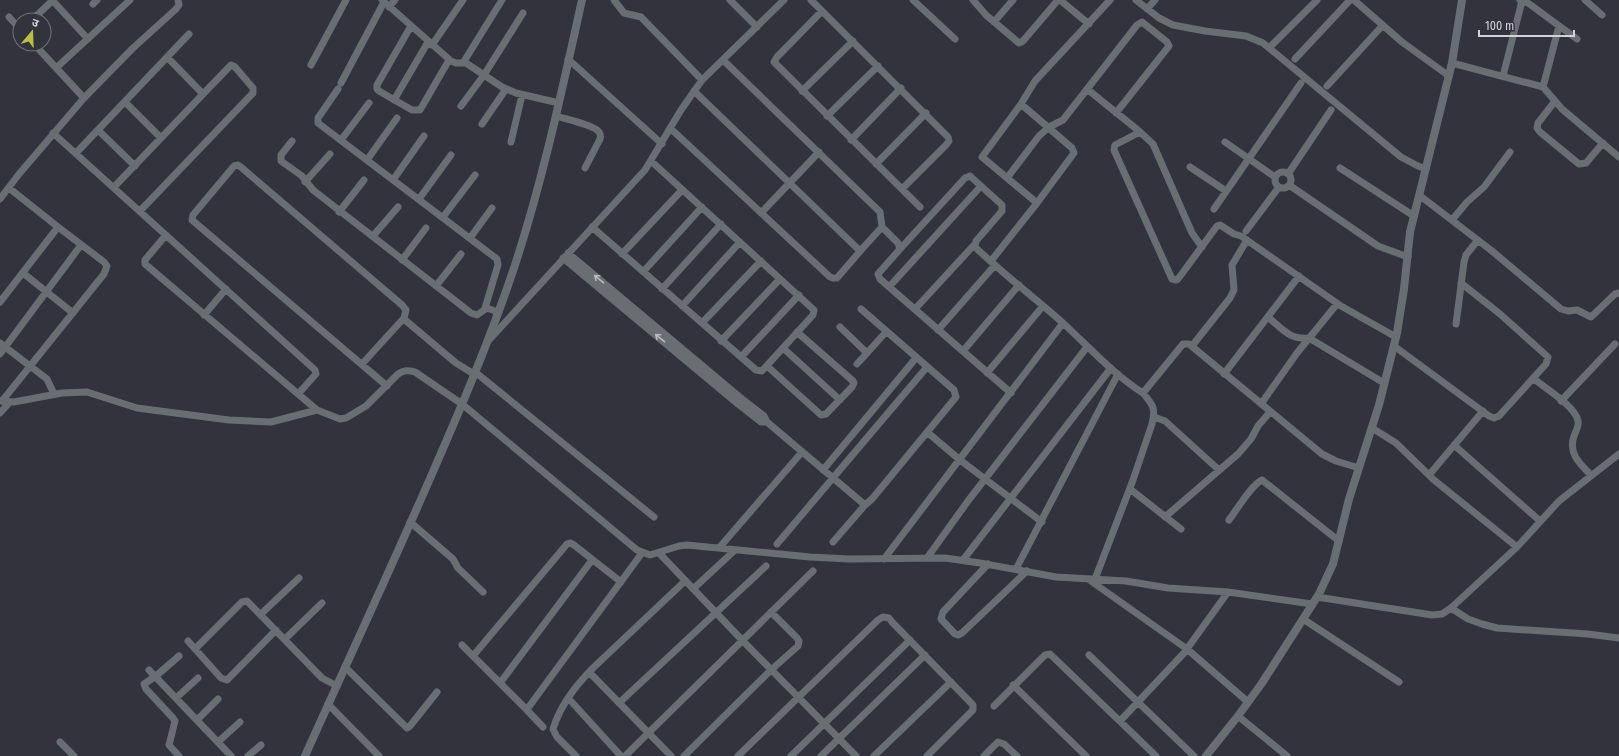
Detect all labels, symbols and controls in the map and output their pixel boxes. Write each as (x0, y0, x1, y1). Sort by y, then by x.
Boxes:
north arrow (12, 12, 52, 52)
scale bar (1479, 12, 1574, 38)
text: उ (30, 16, 41, 30)
text: 100 m (1485, 19, 1514, 33)
one-way arrow (594, 275, 604, 284)
one-way arrow (654, 334, 665, 343)

